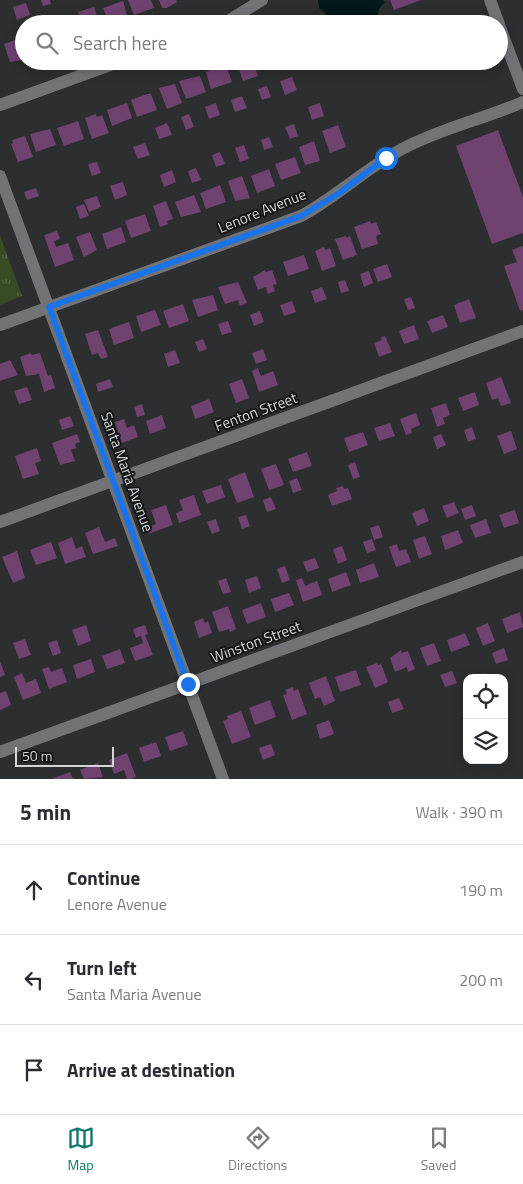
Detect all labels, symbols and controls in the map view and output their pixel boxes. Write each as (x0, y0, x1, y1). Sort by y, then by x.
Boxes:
search box (15, 15, 508, 70)
text: Search here (73, 28, 167, 57)
icon: search (33, 29, 61, 57)
route start (375, 147, 398, 170)
street label: Lenore Avenue (214, 182, 309, 239)
street label: Fenton Street (211, 386, 301, 437)
street label: Santa Maria Avenue (95, 409, 160, 535)
street label: Winston Street (207, 614, 305, 669)
route end (177, 673, 200, 696)
map controls (463, 674, 508, 764)
button: locate (463, 674, 508, 719)
button: layers (463, 719, 508, 764)
scale bar (15, 744, 114, 767)
text: 50 m (22, 745, 52, 766)
text: 5 min (20, 796, 71, 828)
text: Walk · 390 m (415, 800, 503, 824)
text: Continue (67, 863, 140, 892)
icon: ahead (20, 876, 48, 904)
text: 190 m (459, 878, 503, 902)
text: Lenore Avenue (67, 892, 167, 916)
text: Turn left (67, 953, 137, 982)
icon: left (20, 966, 48, 994)
text: 200 m (459, 968, 503, 992)
text: Santa Maria Avenue (67, 982, 201, 1006)
text: Arrive at destination (67, 1055, 235, 1084)
icon: arrive (20, 1056, 48, 1084)
tab: Map (67, 1124, 95, 1175)
tab: Directions (228, 1124, 287, 1175)
tab: Saved (421, 1124, 456, 1175)

